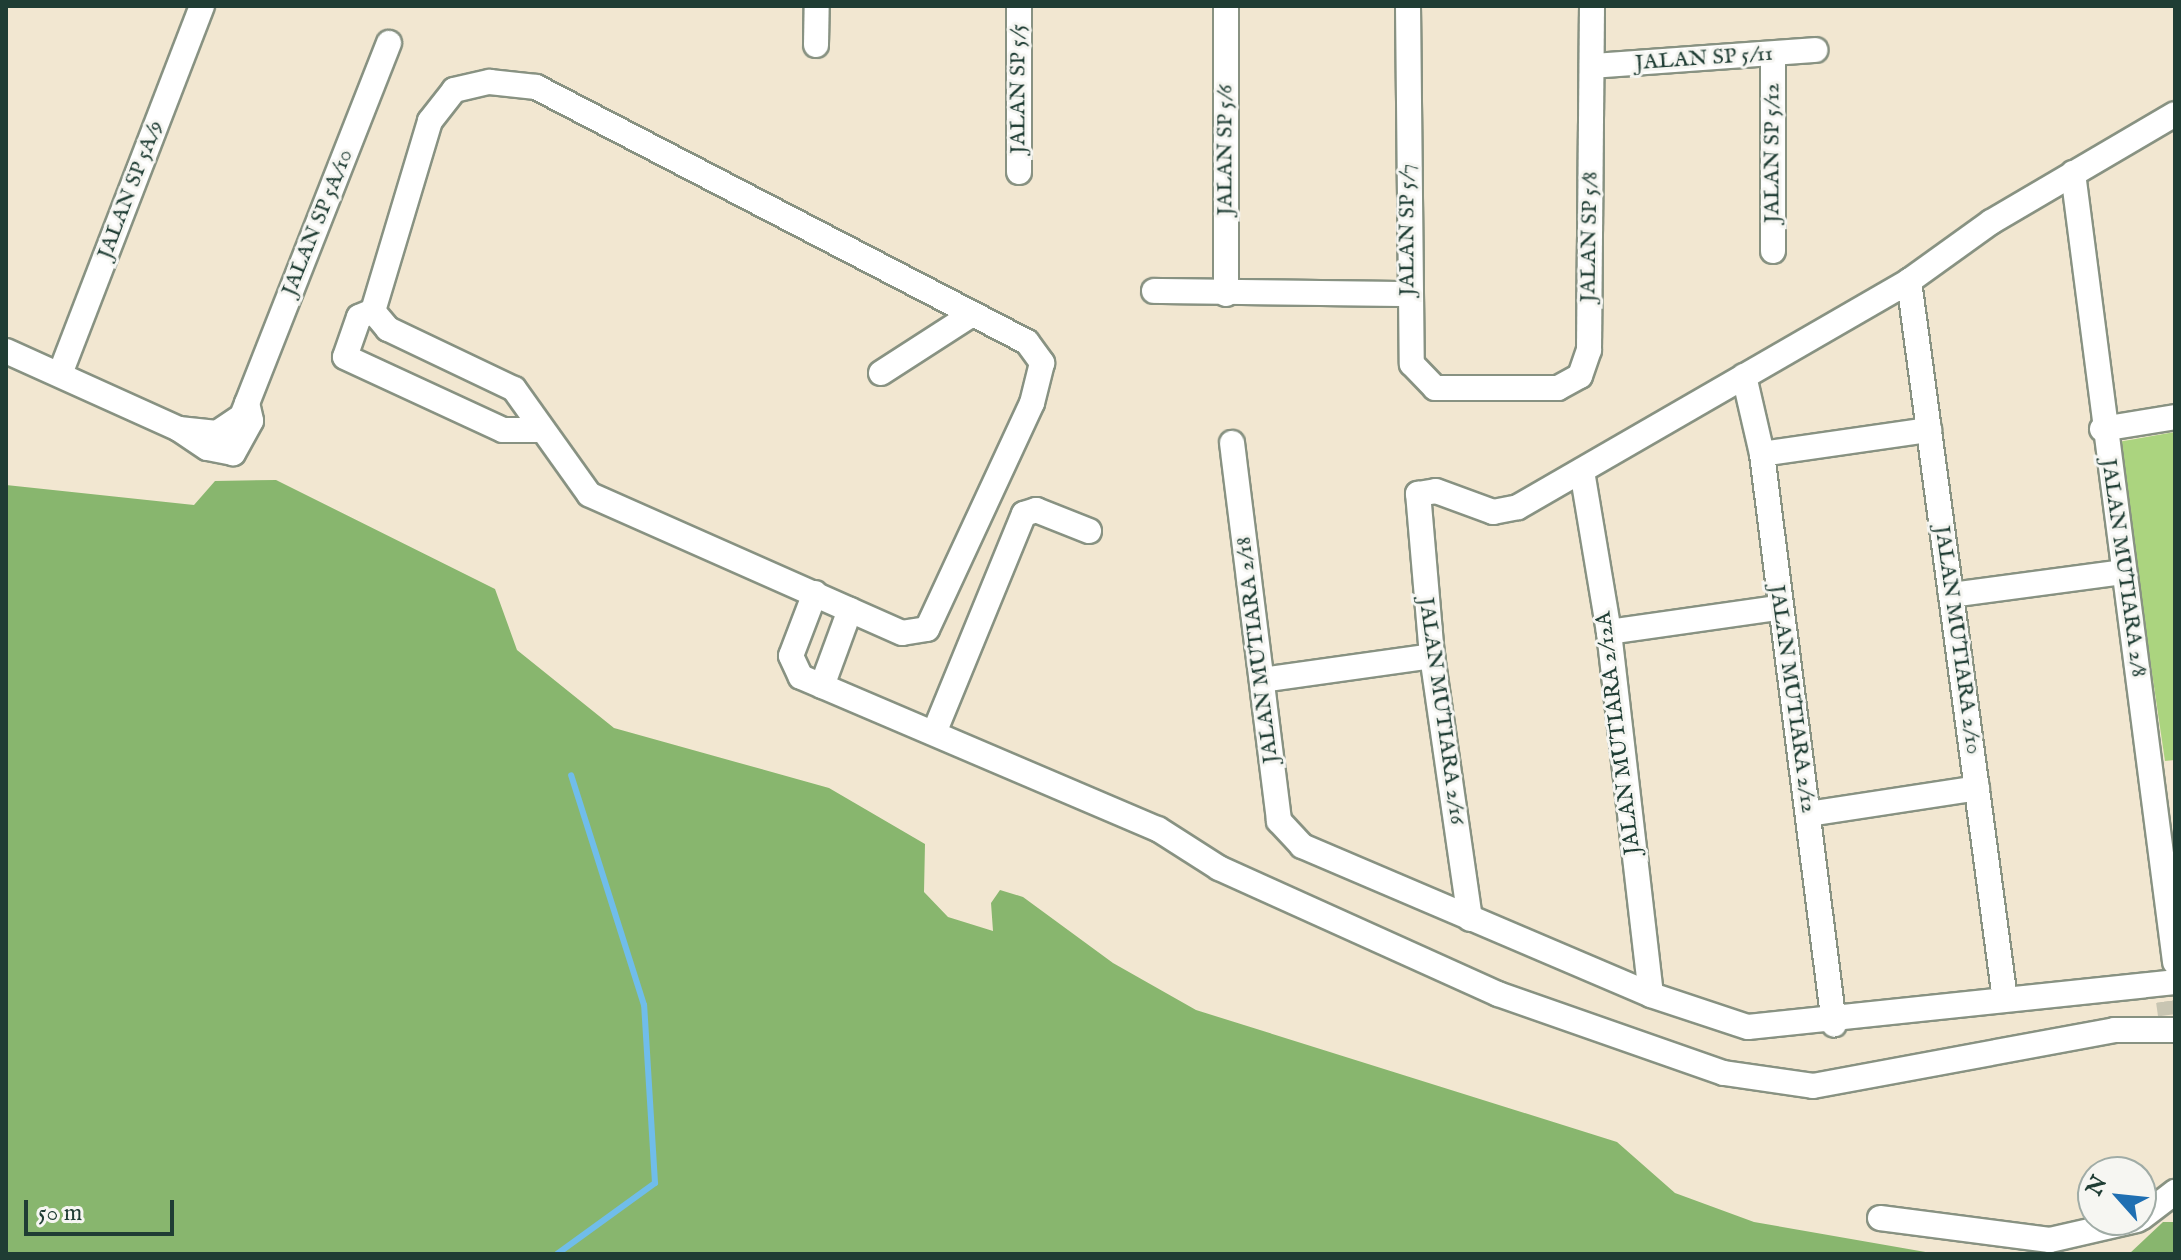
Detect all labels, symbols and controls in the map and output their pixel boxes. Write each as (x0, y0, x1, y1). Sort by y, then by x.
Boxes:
street label: JALAN SP 5/5 (1006, 24, 1032, 154)
street label: JALAN SP 5/11 (1634, 41, 1774, 77)
street label: JALAN SP 5/12 (1760, 83, 1786, 223)
street label: JALAN SP 5/6 (1213, 84, 1239, 216)
street label: JALAN SP 5A/9 (92, 117, 170, 263)
street label: JALAN SP 5A/10 (277, 146, 359, 300)
street label: JALAN SP 5/7 (1395, 164, 1421, 296)
street label: JALAN SP 5/8 (1576, 171, 1604, 303)
street label: JALAN MUTIARA 2/8 (2095, 457, 2151, 679)
street label: JALAN MUTIARA 2/10 (1928, 524, 1986, 756)
street label: JALAN MUTIARA 2/18 (1231, 535, 1285, 765)
street label: JALAN MUTIARA 2/12 (1763, 583, 1821, 815)
street label: JALAN MUTIARA 2/16 (1412, 596, 1470, 826)
street label: JALAN MUTIARA 2/12A (1591, 610, 1647, 856)
north arrow (2077, 1156, 2157, 1236)
text: N (2081, 1171, 2114, 1201)
scale bar (28, 1184, 178, 1234)
text: 50 m (38, 1198, 82, 1229)

